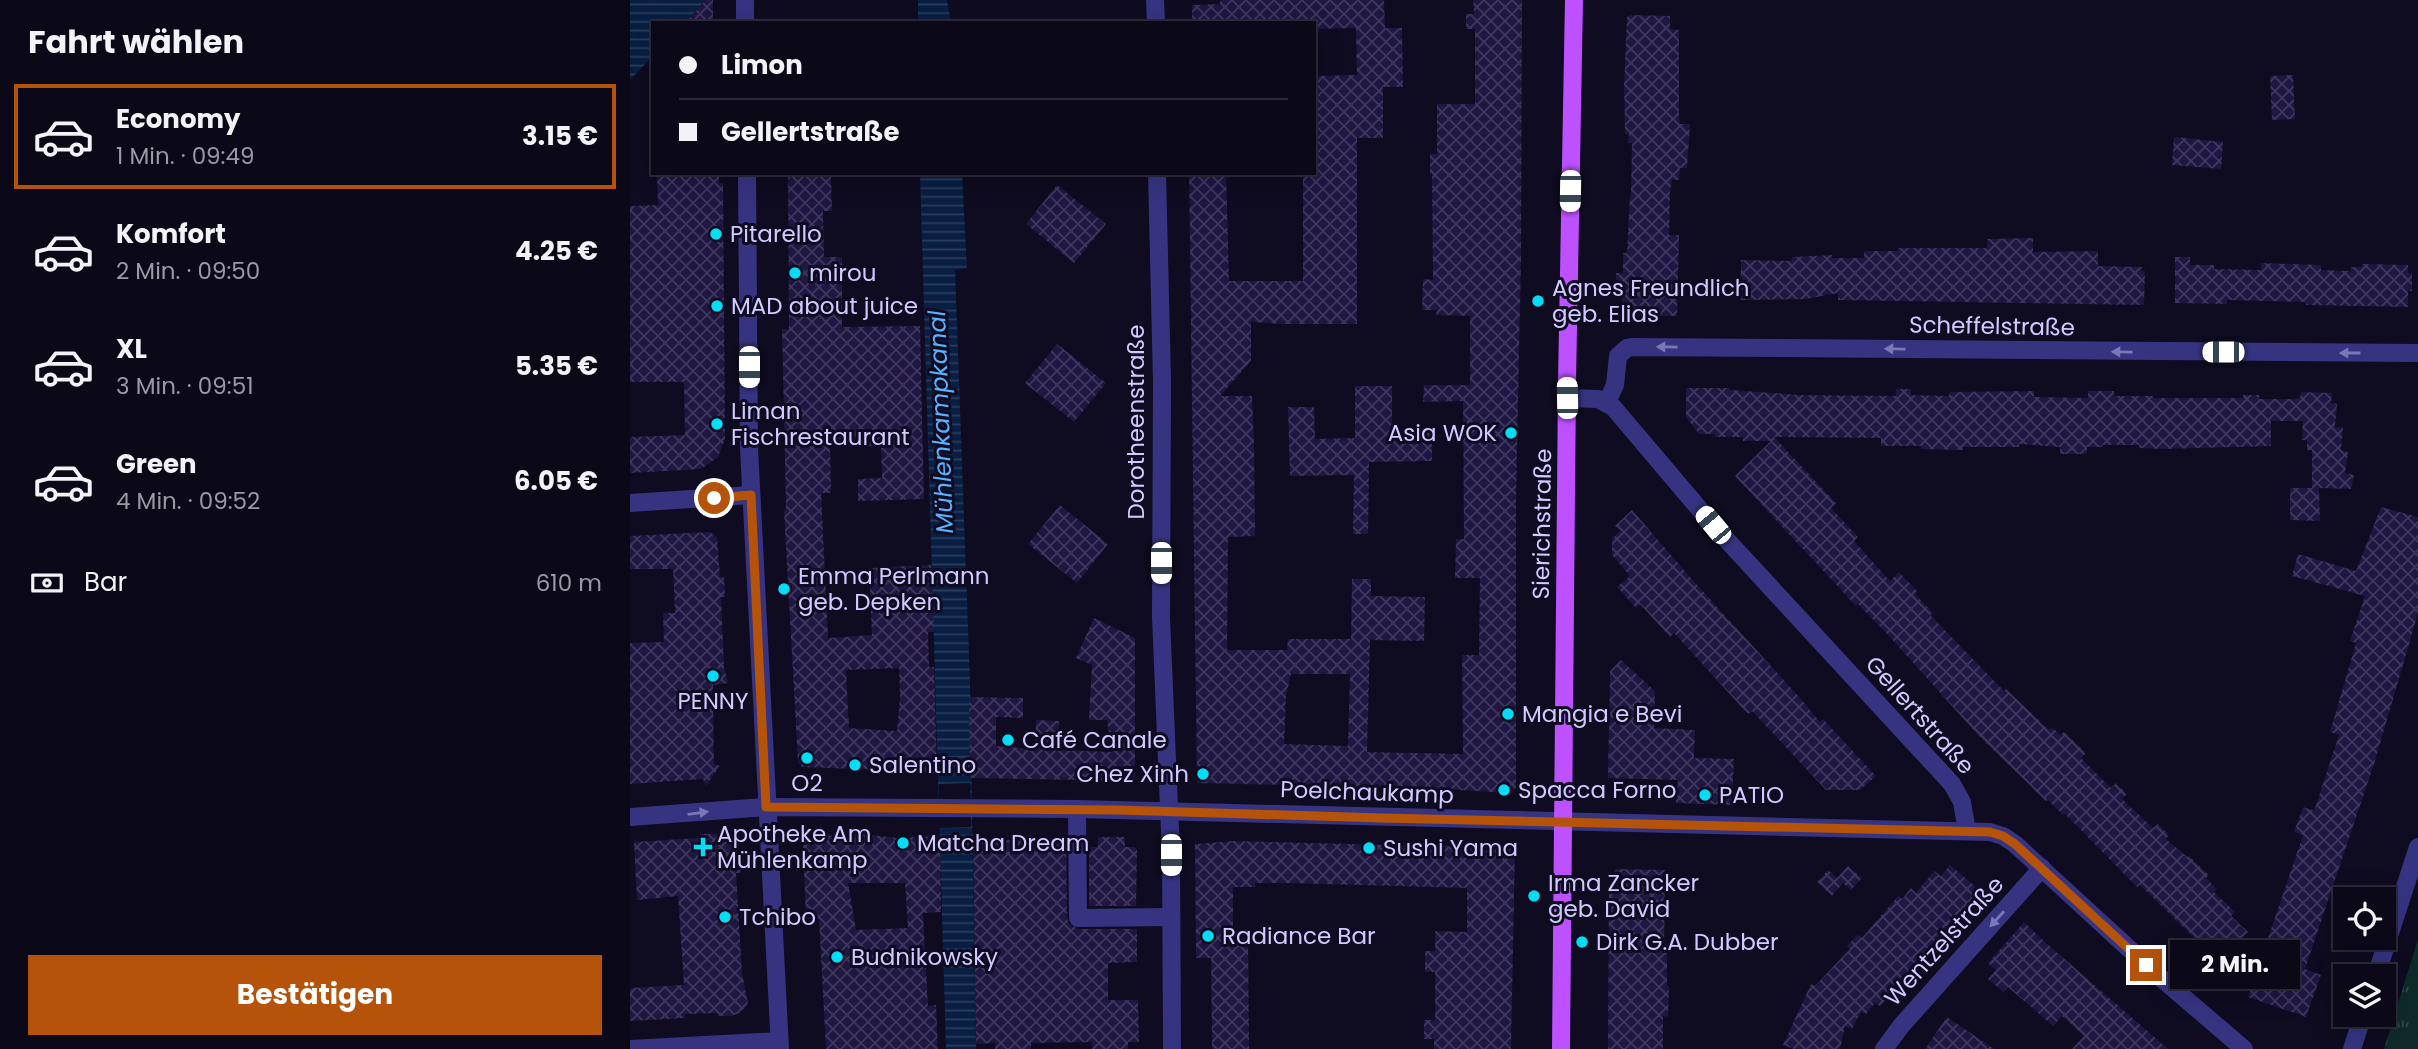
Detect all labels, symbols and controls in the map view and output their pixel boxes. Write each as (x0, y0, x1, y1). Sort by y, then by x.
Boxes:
text: Fahrt wählen (28, 19, 244, 64)
text: Limon (721, 47, 803, 83)
text: Economy (116, 101, 240, 137)
icon: car (32, 105, 95, 168)
text: Gellertstraße (721, 114, 900, 150)
text: 3.15 € (522, 118, 598, 154)
text: 1 Min. · 09:49 (116, 140, 254, 172)
car (1560, 170, 1581, 212)
text: Komfort (116, 216, 226, 252)
place label: Pitarello (730, 218, 822, 250)
icon: car (32, 220, 95, 283)
marker: Pitarello (708, 226, 724, 242)
text: 4.25 € (515, 233, 598, 269)
text: 2 Min. · 09:50 (116, 255, 260, 287)
place label: mirou (809, 257, 876, 289)
marker: mirou (787, 265, 803, 281)
place label: Agnes Freundlich geb. Elias (1552, 272, 1750, 330)
place label: MAD about juice (731, 290, 918, 322)
marker: Agnes Freundlich geb. Elias (1530, 293, 1546, 309)
marker: MAD about juice (709, 298, 725, 314)
street label: Scheffelstraße (1909, 309, 2075, 343)
water label: Mühlenkampkanal (920, 310, 961, 534)
street label: Dorotheenstraße (1120, 324, 1152, 520)
text: XL (116, 331, 147, 367)
icon: car (32, 335, 95, 398)
one-way arrow (1656, 341, 1678, 353)
car (2203, 342, 2245, 363)
one-way arrow (1884, 344, 1906, 355)
car (739, 346, 760, 388)
one-way arrow (2111, 346, 2133, 358)
one-way arrow (2339, 347, 2361, 359)
text: 5.35 € (515, 348, 598, 384)
text: 3 Min. · 09:51 (116, 370, 254, 402)
car (1557, 377, 1578, 419)
place label: Liman Fischrestaurant (731, 395, 910, 453)
marker: Liman Fischrestaurant (709, 416, 725, 432)
place label: Asia WOK (1388, 417, 1497, 449)
marker: Asia WOK (1503, 425, 1519, 441)
text: Green (116, 446, 197, 482)
street label: Sierichstraße (1525, 448, 1559, 600)
icon: car (32, 450, 95, 513)
text: 6.05 € (514, 463, 598, 499)
route start (698, 482, 730, 514)
text: 4 Min. · 09:52 (116, 485, 260, 517)
car (1692, 502, 1735, 548)
car (1151, 542, 1172, 584)
place label: Emma Perlmann geb. Depken (798, 560, 989, 618)
icon: cash (28, 564, 66, 602)
text: Bar (84, 564, 127, 600)
text: 610 m (536, 567, 602, 599)
marker: Emma Perlmann geb. Depken (776, 581, 792, 597)
street label: Gellertstraße (1858, 649, 1982, 781)
marker: PENNY (705, 668, 721, 684)
place label: PENNY (678, 685, 748, 717)
place label: Mangia e Bevi (1522, 698, 1682, 730)
marker: Mangia e Bevi (1500, 706, 1516, 722)
place label: Café Canale (1022, 724, 1167, 756)
marker: Café Canale (1000, 732, 1016, 748)
place label: Salentino (869, 749, 976, 781)
marker: O2 (799, 750, 815, 766)
marker: Salentino (847, 757, 863, 773)
place label: Chez Xinh (1076, 758, 1189, 790)
marker: Chez Xinh (1195, 766, 1211, 782)
place label: O2 (791, 767, 823, 799)
street label: Poelchaukamp (1280, 773, 1454, 811)
place label: Spacca Forno (1518, 774, 1677, 806)
place label: PATIO (1719, 779, 1784, 811)
marker: Spacca Forno (1496, 782, 1512, 798)
marker: PATIO (1697, 787, 1713, 803)
one-way arrow (687, 807, 709, 818)
place label: Apotheke Am Mühlenkamp (717, 818, 872, 876)
place label: Matcha Dream (917, 827, 1089, 859)
place label: Sushi Yama (1383, 832, 1518, 864)
car (1161, 834, 1182, 876)
marker: Matcha Dream (895, 835, 911, 851)
marker: Apotheke Am Mühlenkamp (695, 839, 711, 855)
marker: Sushi Yama (1361, 840, 1377, 856)
place label: Irma Zancker geb. David (1548, 867, 1699, 925)
street label: Wentzelstraße (1877, 869, 2011, 1013)
map controls (2333, 887, 2396, 1027)
button: locate (2333, 887, 2396, 950)
marker: Irma Zancker geb. David (1526, 888, 1542, 904)
place label: Tchibo (739, 901, 816, 933)
marker: Tchibo (717, 909, 733, 925)
one-way arrow (1989, 910, 2005, 927)
place label: Radiance Bar (1222, 920, 1376, 952)
place label: Dirk G.A. Dubber (1596, 926, 1779, 958)
marker: Radiance Bar (1200, 928, 1216, 944)
marker: Dirk G.A. Dubber (1574, 934, 1590, 950)
callout: 2 Min. (2170, 940, 2300, 990)
place label: Budnikowsky (851, 941, 998, 973)
text: 2 Min. (2201, 948, 2269, 980)
marker: Budnikowsky (829, 949, 845, 965)
route end (2130, 949, 2162, 981)
button: Bestätigen (28, 955, 602, 1035)
button: layers (2333, 964, 2396, 1027)

